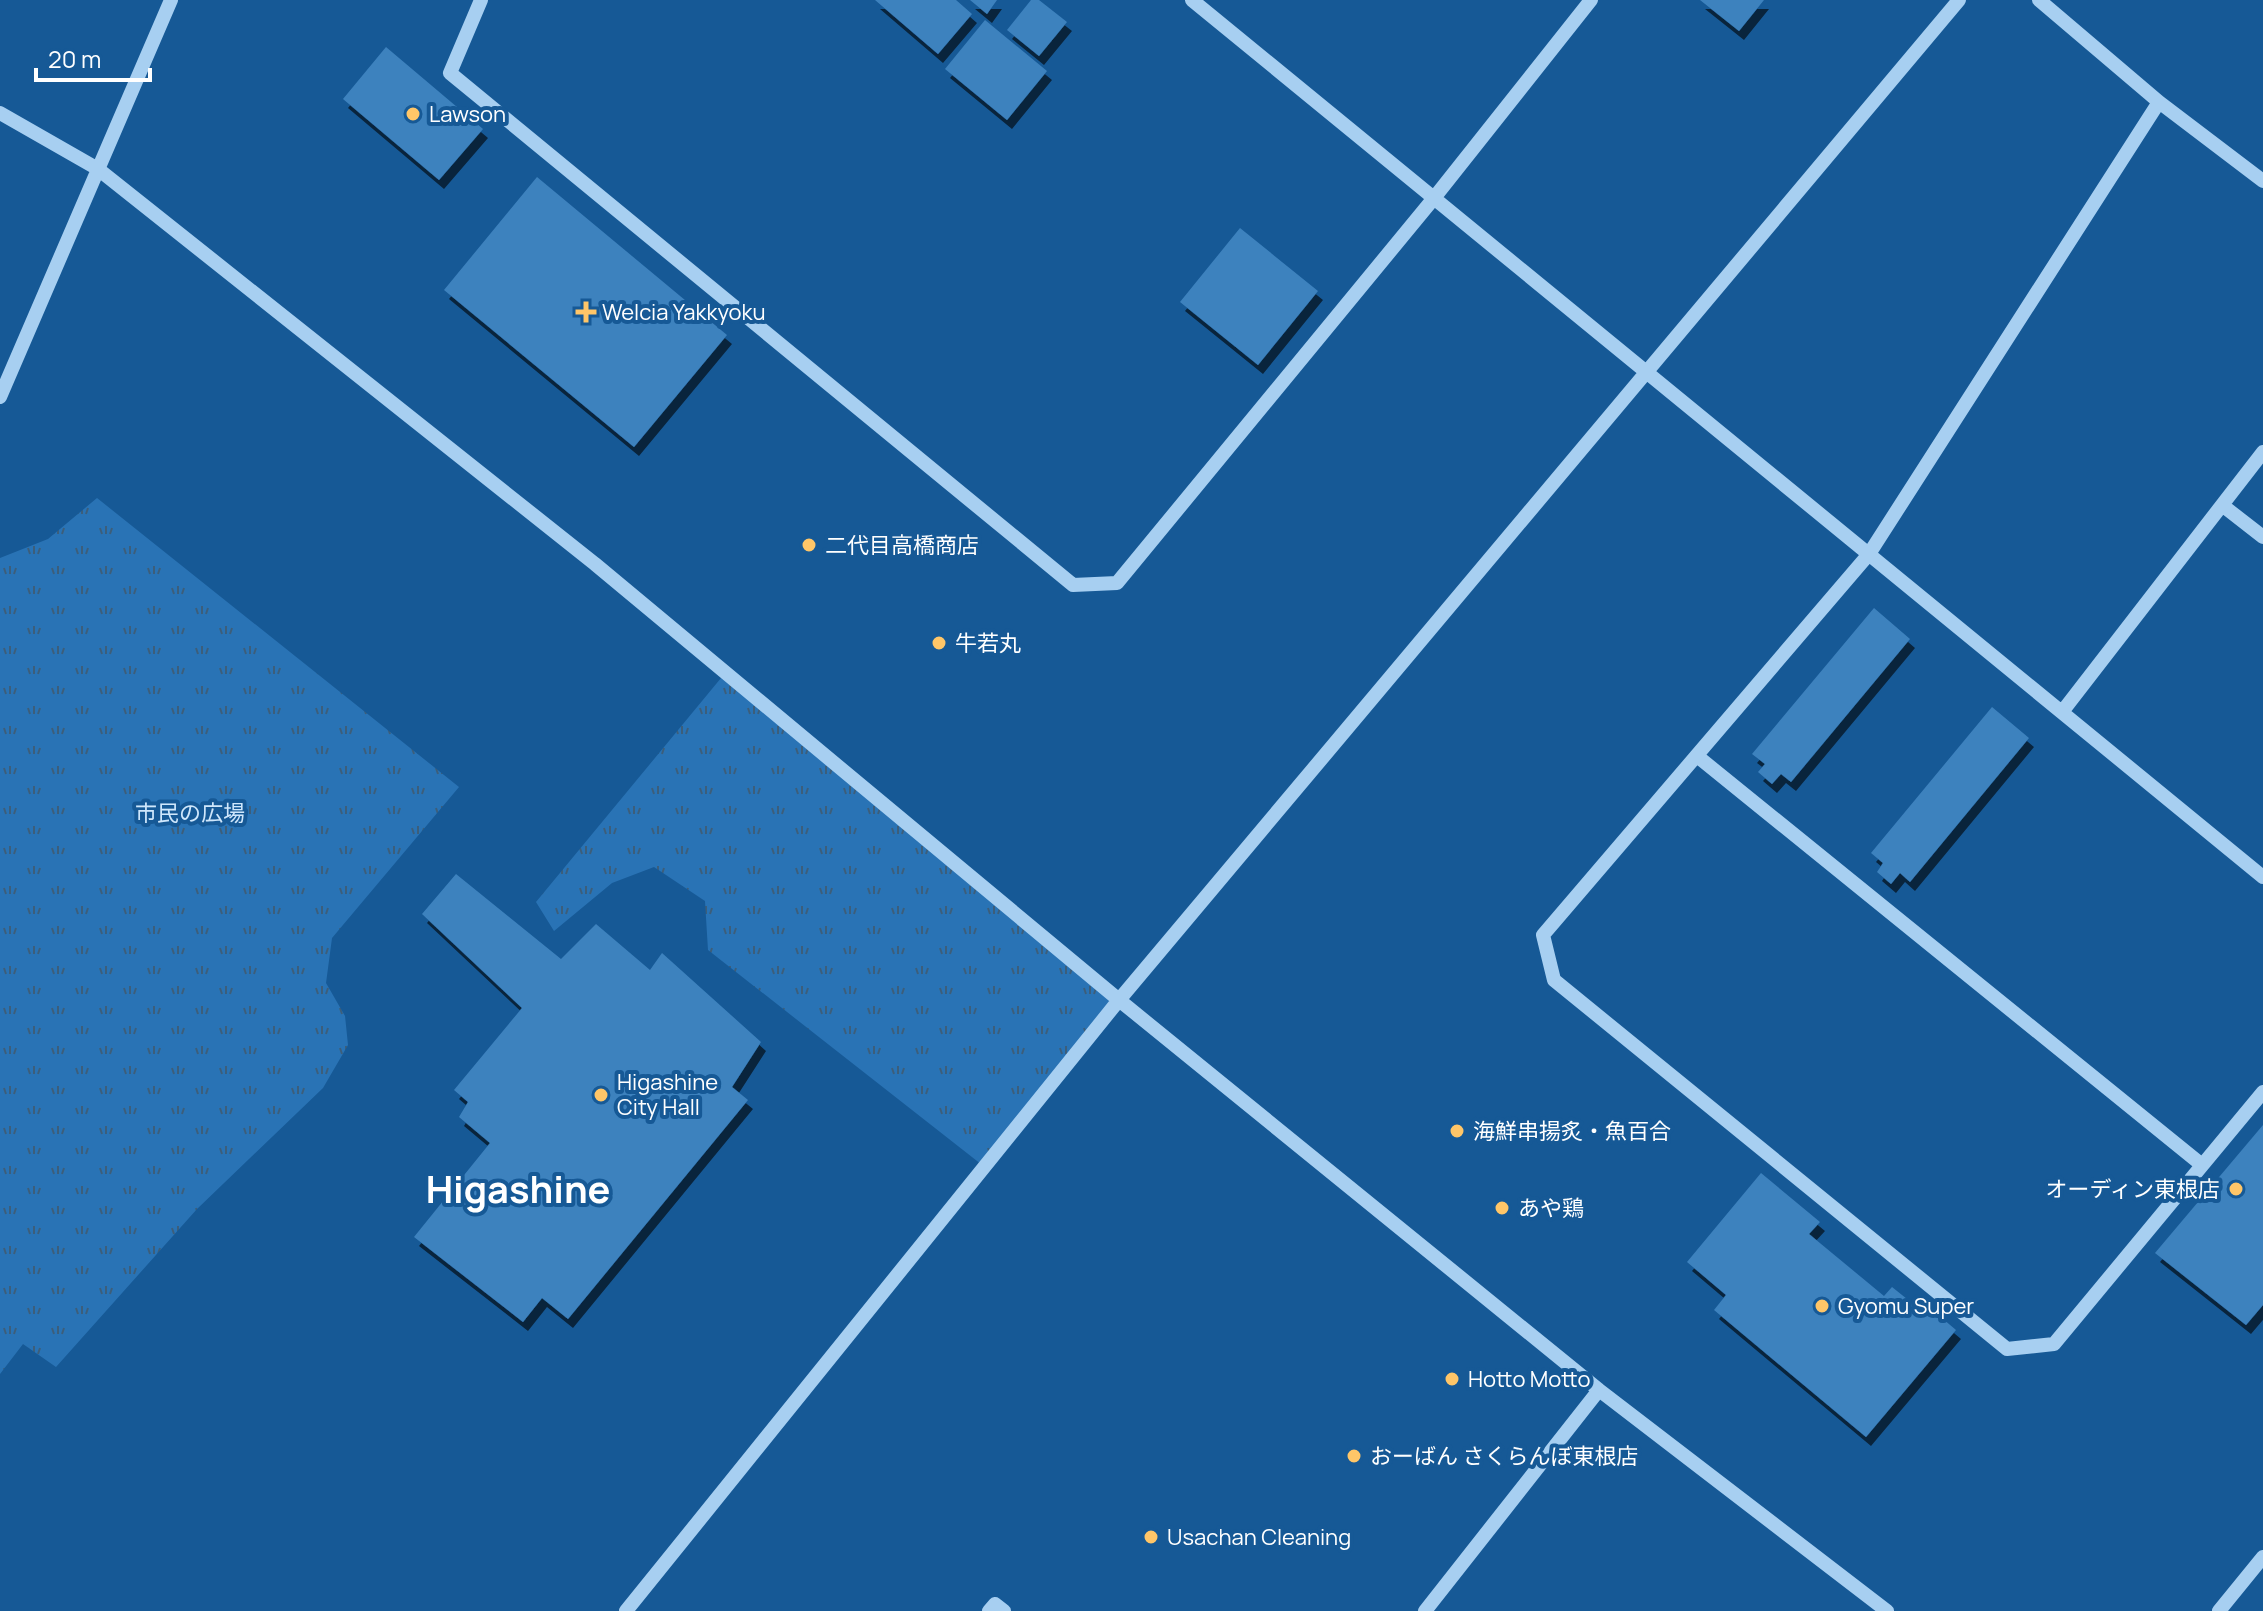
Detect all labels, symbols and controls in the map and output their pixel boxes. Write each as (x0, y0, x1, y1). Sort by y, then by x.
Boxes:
scale bar (36, 32, 150, 82)
text: 20 m (48, 42, 101, 75)
place label: Lawson (429, 99, 506, 129)
marker: Lawson (404, 105, 422, 123)
place label: Welcia Yakkyoku (602, 297, 766, 327)
marker: Welcia Yakkyoku (577, 303, 595, 321)
place label: 二代目高橋商店 (825, 530, 979, 560)
marker: 二代目高橋商店 (800, 536, 818, 554)
place label: 牛若丸 (955, 628, 1021, 658)
marker: 牛若丸 (930, 634, 948, 652)
park label: 市民の広場 (135, 798, 245, 828)
place label: Higashine City Hall (617, 1067, 718, 1122)
marker: Higashine City Hall (592, 1086, 610, 1104)
place label: 海鮮串揚炙・魚百合 (1473, 1116, 1671, 1146)
marker: 海鮮串揚炙・魚百合 (1448, 1122, 1466, 1140)
district label: Higashine (426, 1162, 610, 1214)
place label: オーディン東根店 (2046, 1174, 2220, 1204)
marker: オーディン東根店 (2227, 1180, 2245, 1198)
place label: あや鶏 (1518, 1193, 1584, 1223)
marker: あや鶏 (1493, 1199, 1511, 1217)
place label: Gyomu Super (1838, 1291, 1974, 1321)
marker: Gyomu Super (1813, 1297, 1831, 1315)
place label: Hotto Motto (1468, 1364, 1591, 1394)
marker: Hotto Motto (1443, 1370, 1461, 1388)
place label: おーばん さくらんぼ東根店 (1370, 1441, 1638, 1471)
marker: おーばん さくらんぼ東根店 (1345, 1447, 1363, 1465)
place label: Usachan Cleaning (1167, 1522, 1351, 1552)
marker: Usachan Cleaning (1142, 1528, 1160, 1546)

